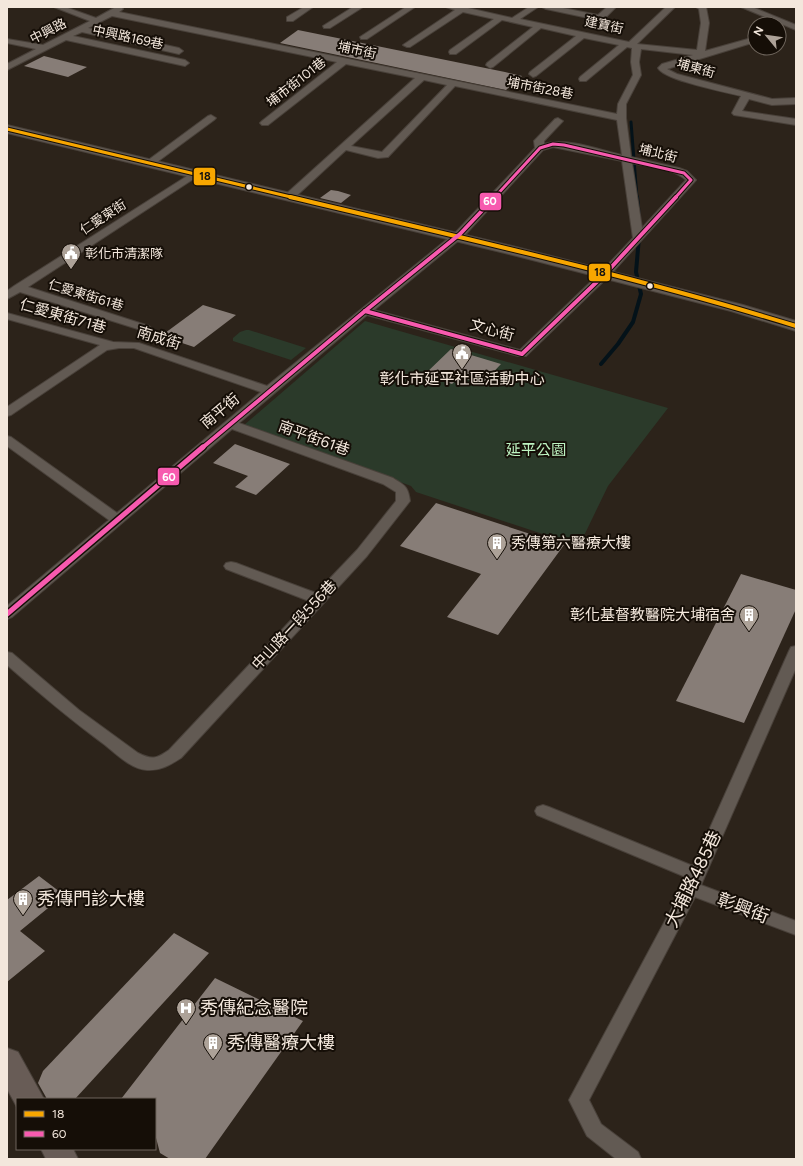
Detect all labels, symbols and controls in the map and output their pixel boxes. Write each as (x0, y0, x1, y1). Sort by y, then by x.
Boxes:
street label: 建寶街 (583, 14, 625, 36)
street label: 中興路 (27, 15, 69, 47)
north arrow (747, 16, 787, 56)
street label: 中興路169巷 (91, 22, 165, 52)
text: N (751, 25, 766, 38)
street label: 埔市街 (336, 39, 378, 61)
street label: 埔市街101巷 (263, 54, 329, 110)
street label: 埔東街 (675, 55, 717, 81)
street label: 埔市街28巷 (506, 74, 574, 102)
street label: 埔北街 (637, 141, 679, 165)
line badge: 18 (193, 167, 216, 186)
text: 18 (199, 170, 211, 183)
unlabelled marker (244, 182, 254, 192)
line badge: 60 (479, 192, 502, 211)
text: 60 (483, 195, 497, 208)
street label: 仁愛東街 (77, 197, 129, 237)
public building icon: 彰化市清潔隊 (60, 242, 82, 270)
place label: 彰化市清潔隊 (85, 246, 163, 261)
line badge: 18 (588, 263, 611, 282)
text: 18 (594, 266, 606, 279)
street label: 仁愛東街61巷 (47, 276, 125, 314)
unlabelled marker (645, 281, 655, 291)
street label: 仁愛東街71巷 (18, 295, 108, 337)
street label: 文心街 (468, 315, 516, 345)
street label: 南成街 (135, 323, 183, 353)
public building icon: 彰化市延平社區活動中心 (451, 342, 473, 370)
place label: 彰化市延平社區活動中心 (379, 370, 545, 388)
street label: 南平街 (197, 390, 243, 432)
street label: 南平街61巷 (276, 417, 352, 459)
park label: 延平公園 (506, 441, 566, 459)
line badge: 60 (157, 467, 180, 486)
text: 60 (162, 471, 176, 484)
building icon: 秀傳第六醫療大樓 (486, 532, 508, 560)
place label: 秀傳第六醫療大樓 (511, 534, 631, 552)
street label: 中山路一段556巷 (248, 577, 340, 673)
building icon: 彰化基督教醫院大埔宿舍 (738, 604, 760, 632)
place label: 彰化基督教醫院大埔宿舍 (570, 606, 735, 624)
street label: 大埔路485巷 (660, 827, 726, 931)
building icon: 秀傳門診大樓 (12, 888, 34, 916)
place label: 秀傳門診大樓 (37, 888, 145, 910)
street label: 彰興街 (714, 888, 772, 928)
hospital icon: 秀傳紀念醫院 (175, 997, 197, 1025)
place label: 秀傳紀念醫院 (200, 997, 308, 1019)
building icon: 秀傳醫療大樓 (202, 1032, 224, 1060)
place label: 秀傳醫療大樓 (227, 1032, 335, 1054)
legend (16, 1098, 156, 1150)
text: 18 (52, 1107, 64, 1121)
text: 60 (52, 1127, 67, 1141)

